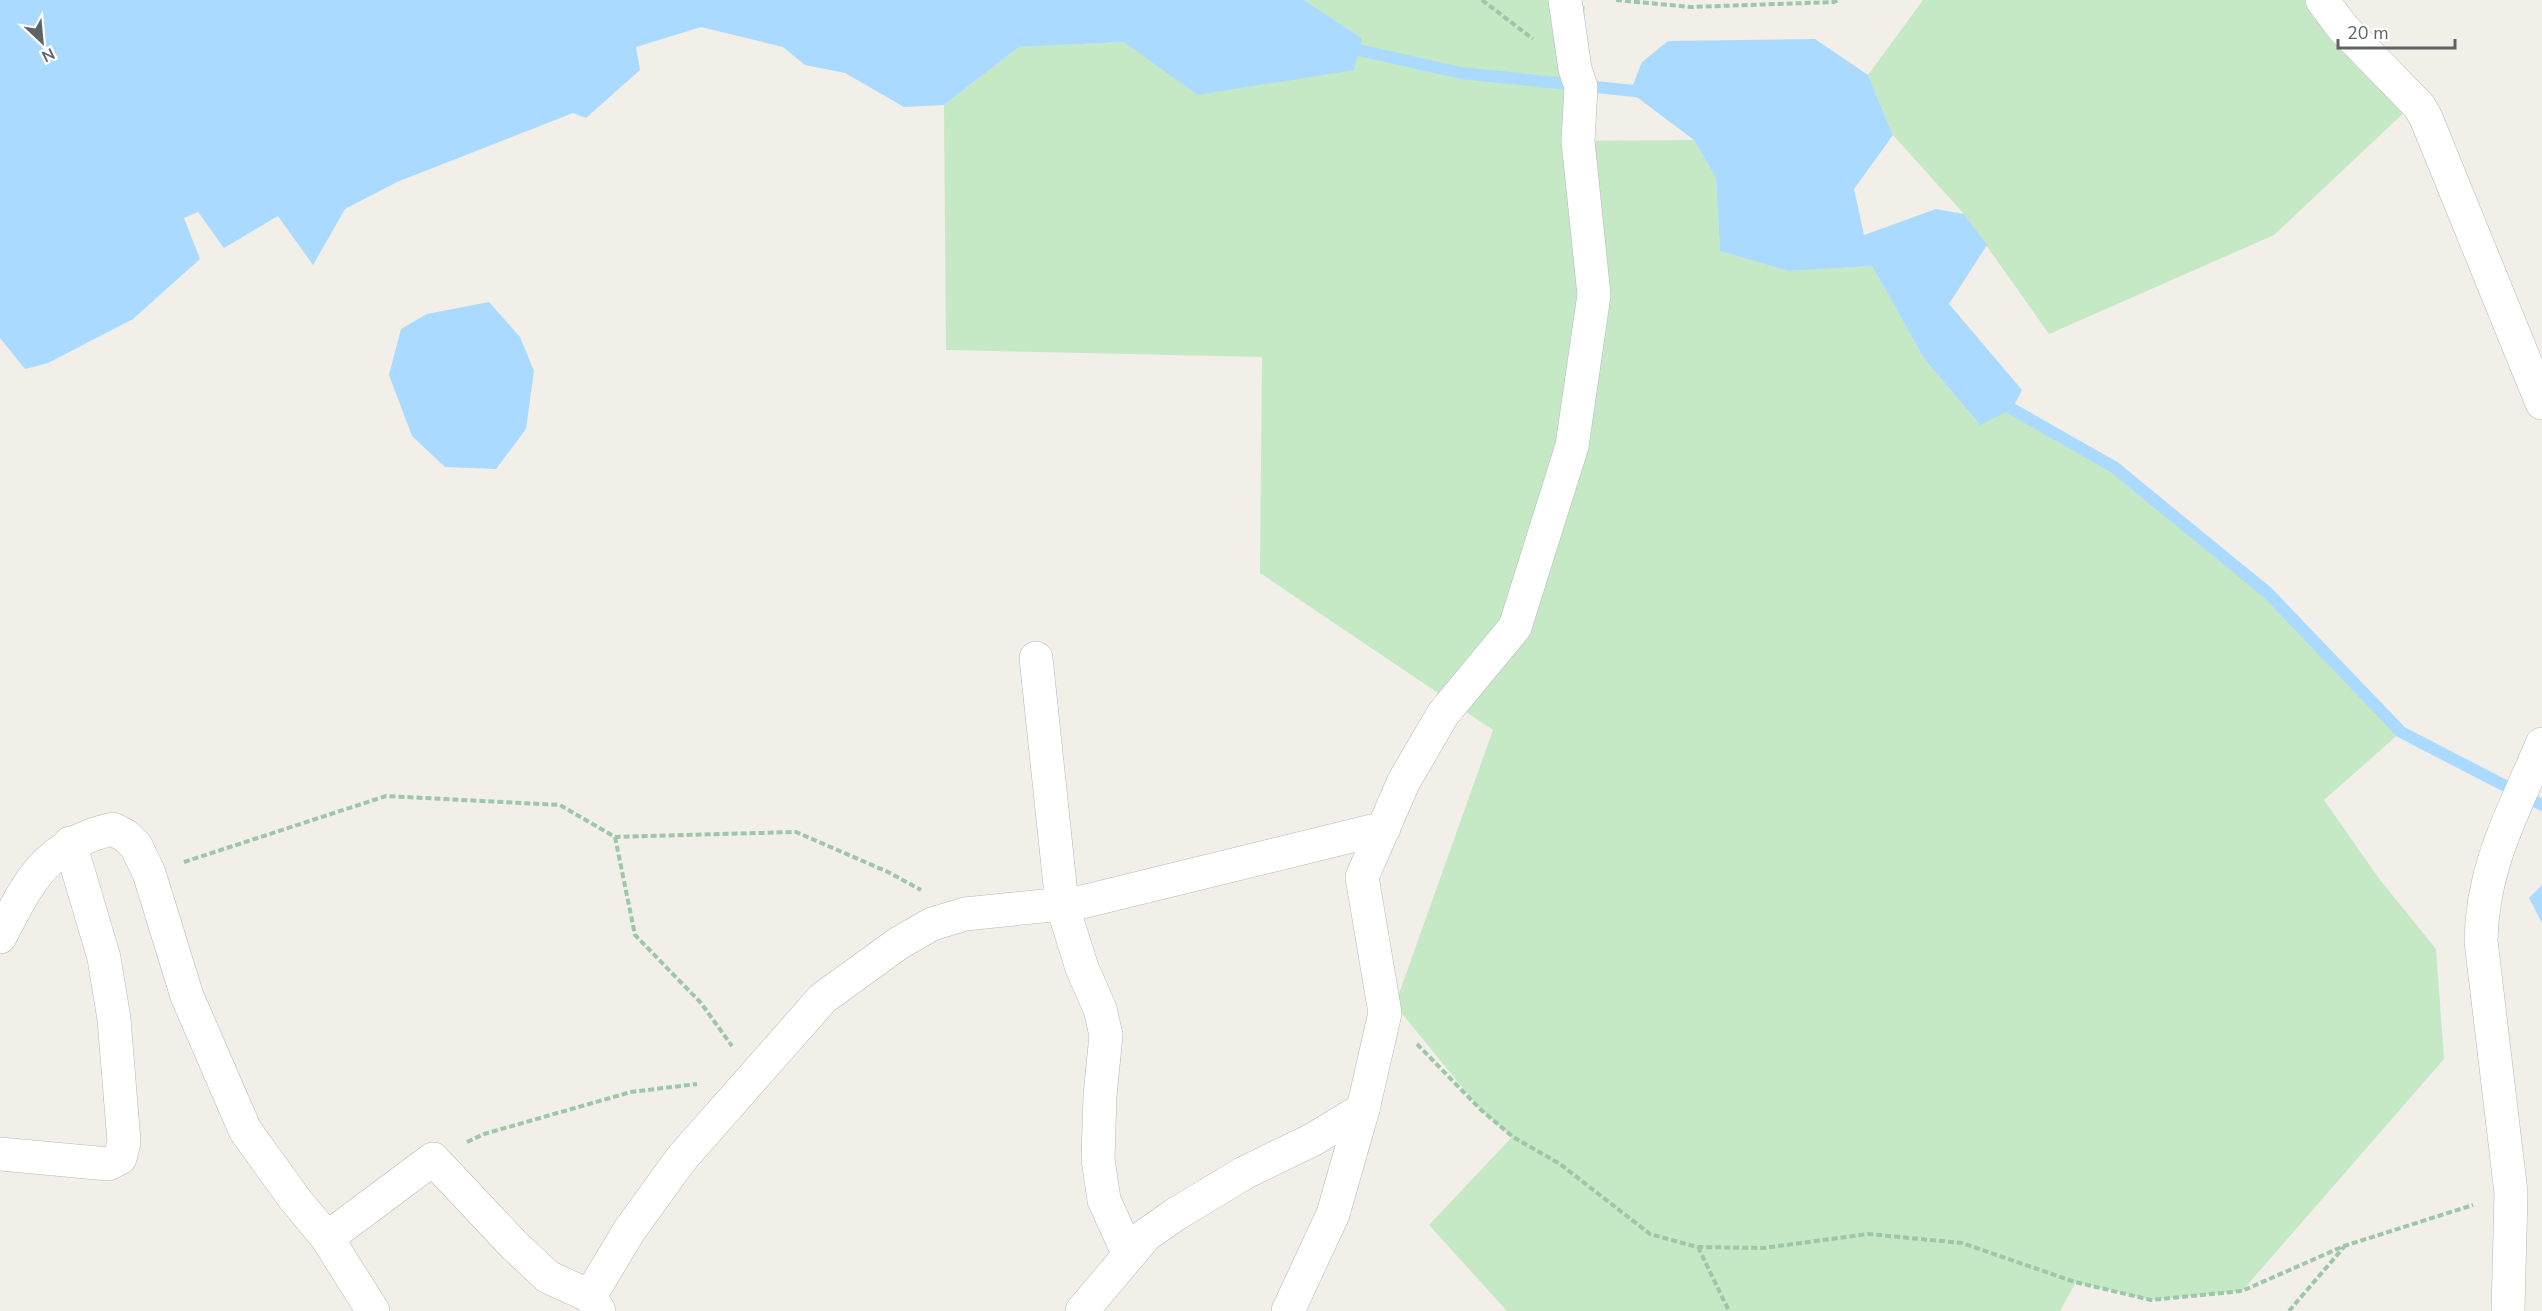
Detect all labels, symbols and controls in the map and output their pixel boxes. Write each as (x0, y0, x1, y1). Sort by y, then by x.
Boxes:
north arrow (12, 12, 72, 72)
scale bar (2338, 12, 2455, 50)
text: 20 m (2347, 21, 2389, 45)
text: N (38, 42, 58, 67)

